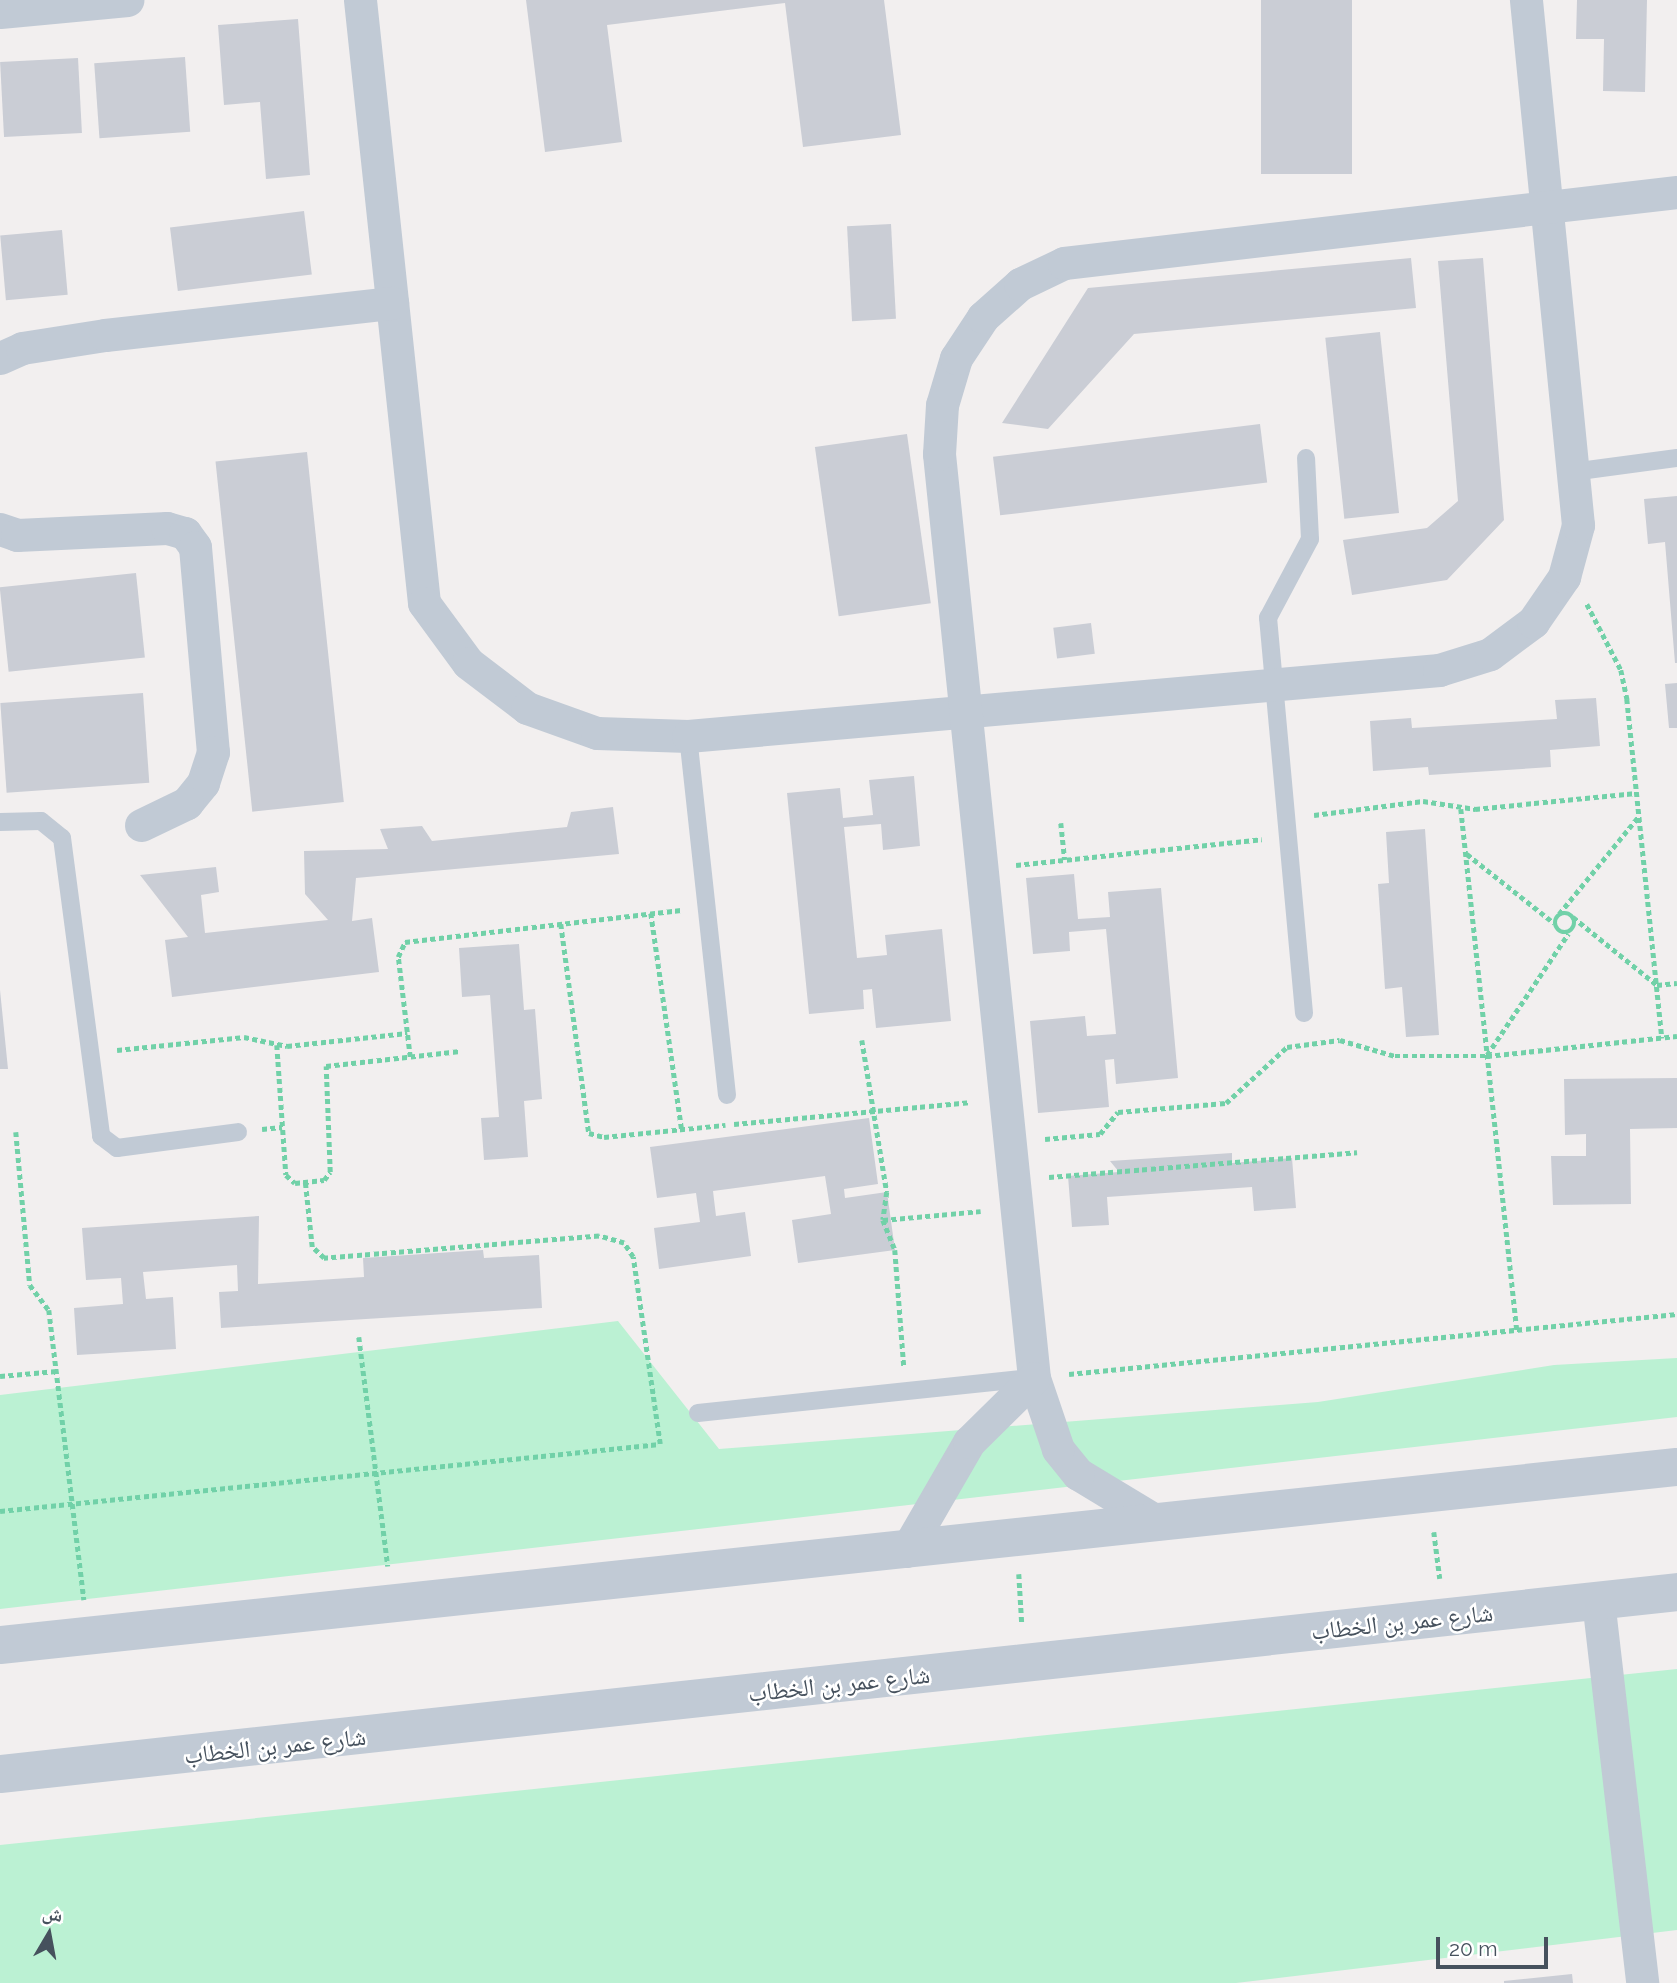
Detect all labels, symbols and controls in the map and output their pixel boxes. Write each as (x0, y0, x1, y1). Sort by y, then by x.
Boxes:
street label: شارع عمر بن الخطاب (1310, 1598, 1494, 1646)
street label: شارع عمر بن الخطاب (747, 1660, 931, 1708)
street label: شارع عمر بن الخطاب (183, 1722, 367, 1770)
north arrow (14, 1899, 84, 1969)
text: ش (41, 1901, 64, 1926)
scale bar (1439, 1924, 1551, 1968)
text: 20 m (1449, 1936, 1497, 1961)

